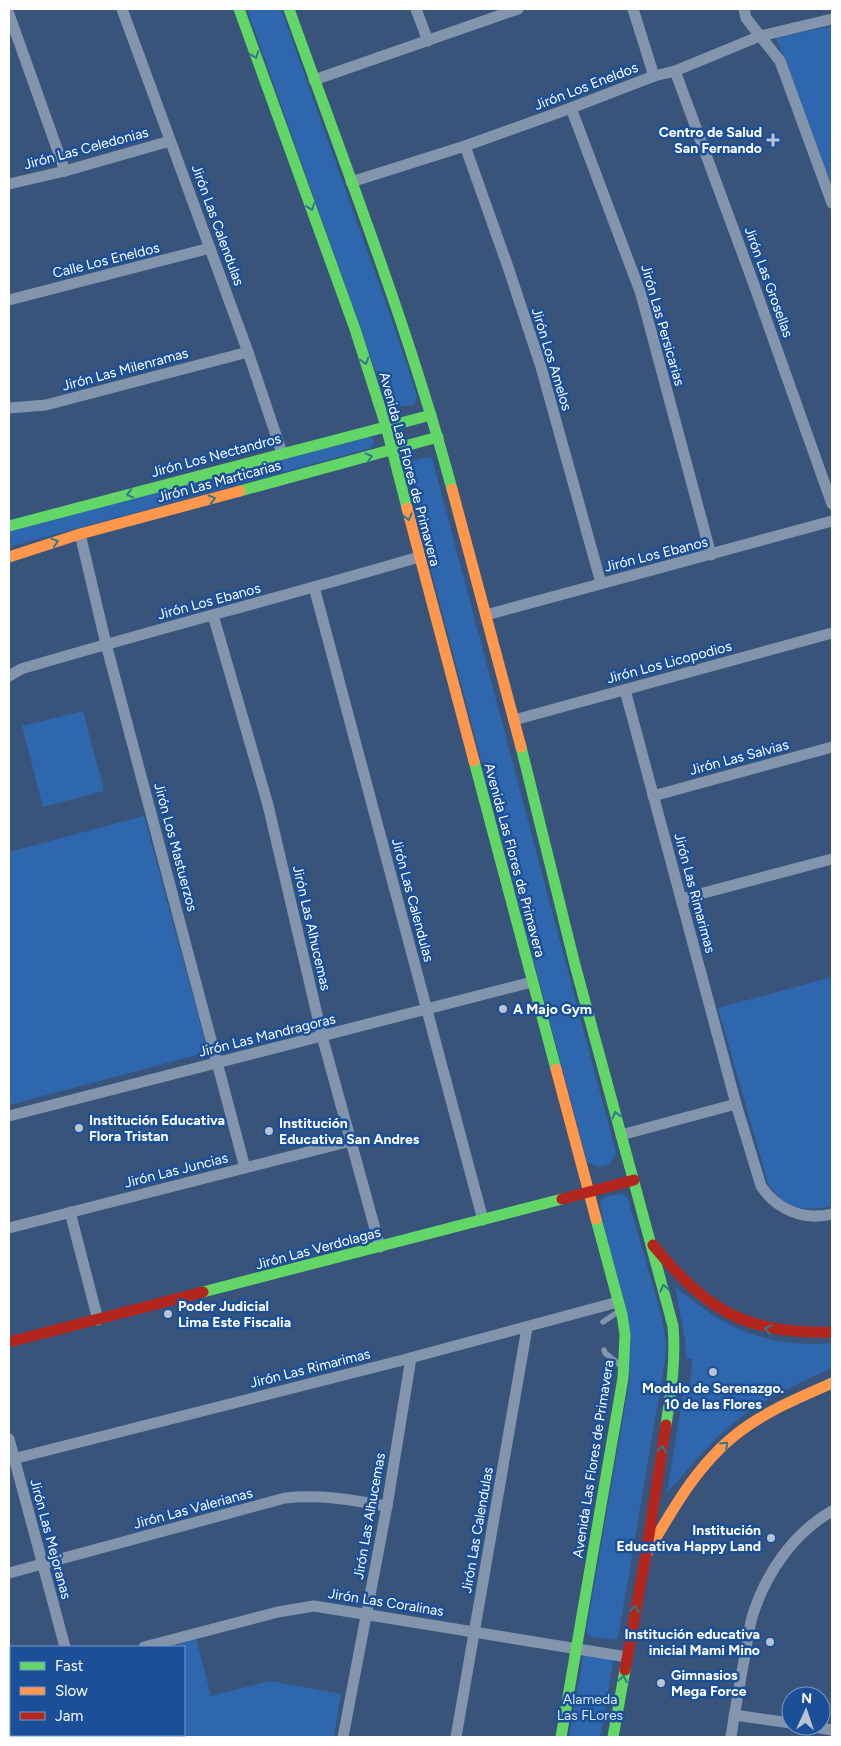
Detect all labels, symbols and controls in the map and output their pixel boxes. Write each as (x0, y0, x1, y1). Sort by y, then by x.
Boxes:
one-way arrow (249, 50, 259, 58)
street label: Jirón Los Eneldos (532, 59, 640, 114)
street label: Jirón Las Celedonias (22, 124, 150, 173)
place label: Centro de Salud San Fernando (659, 124, 762, 157)
marker: Centro de Salud San Fernando (766, 133, 780, 147)
street label: Jirón Las Calendulas (188, 162, 247, 288)
one-way arrow (305, 203, 315, 211)
street label: Jirón Las Grosellas (741, 225, 796, 340)
street label: Calle Los Eneldos (51, 239, 161, 282)
street label: Jirón Las Persicarias (637, 262, 688, 388)
street label: Jirón Los Amelos (528, 306, 575, 413)
street label: Jirón Las Milenramas (60, 344, 190, 395)
one-way arrow (359, 356, 369, 364)
street label: Avenida Las Flores de Primavera (375, 370, 444, 568)
street label: Jirón Los Nectandros (149, 430, 283, 481)
one-way arrow (364, 452, 373, 463)
street label: Jirón Las Marticarias (155, 457, 283, 506)
one-way arrow (126, 488, 135, 499)
one-way arrow (207, 494, 215, 504)
one-way arrow (403, 512, 413, 520)
street label: Jirón Los Ebanos (603, 533, 710, 576)
one-way arrow (50, 538, 59, 548)
street label: Jirón Los Ebanos (156, 580, 263, 623)
street label: Jirón Los Licopodios (605, 638, 733, 687)
street label: Jirón Las Salvias (688, 736, 791, 779)
street label: Avenida Las Flores de Primavera (480, 761, 549, 959)
street label: Jirón Los Mastuerzos (150, 781, 201, 913)
street label: Jirón Las Rimarimas (670, 831, 719, 955)
street label: Jirón Las Calendulas (388, 836, 437, 964)
street label: Jirón Las Alhucemas (289, 864, 334, 992)
place label: A Majo Gym (513, 1001, 592, 1018)
marker: A Majo Gym (497, 1003, 509, 1015)
street label: Jirón Las Mandragoras (197, 1010, 337, 1061)
one-way arrow (611, 1111, 621, 1120)
place label: Institución Educativa Flora Tristan (89, 1112, 225, 1145)
place label: Institución Educativa San Andres (279, 1115, 420, 1148)
marker: Institución Educativa Flora Tristan (73, 1122, 85, 1134)
marker: Institución Educativa San Andres (263, 1125, 275, 1137)
street label: Jirón Las Juncias (122, 1149, 230, 1192)
street label: Jirón Las Verdolagas (254, 1224, 383, 1273)
one-way arrow (659, 1284, 670, 1293)
place label: Poder Judicial Lima Este Fiscalia (178, 1298, 291, 1331)
marker: Poder Judicial Lima Este Fiscalia (162, 1308, 174, 1320)
one-way arrow (764, 1324, 773, 1335)
street label: Jirón Las Rimarimas (248, 1345, 372, 1392)
street label: Avenida Las Flores de Primavera (569, 1359, 618, 1559)
marker: Modulo de Serenazgo. 10 de las Flores (707, 1366, 719, 1378)
place label: Modulo de Serenazgo. 10 de las Flores (642, 1380, 784, 1413)
one-way arrow (719, 1441, 728, 1450)
one-way arrow (656, 1444, 666, 1453)
street label: Jirón Las Alhucemas (350, 1452, 389, 1581)
street label: Jirón Las Calendulas (458, 1466, 497, 1594)
street label: Jirón Las Mejoranas (26, 1477, 75, 1601)
street label: Jirón Las Valerianas (132, 1484, 255, 1533)
place label: Institución Educativa Happy Land (617, 1522, 761, 1555)
marker: Institución Educativa Happy Land (765, 1532, 777, 1544)
street label: Jirón Las Coralinas (327, 1585, 445, 1620)
one-way arrow (630, 1605, 640, 1613)
place label: Institución educativa inicial Mami Mino (624, 1626, 760, 1659)
marker: Institución educativa inicial Mami Mino (764, 1636, 776, 1648)
legend (10, 1646, 185, 1736)
text: Fast (55, 1657, 84, 1675)
place label: Gimnasios Mega Force (671, 1667, 747, 1700)
one-way arrow (618, 1675, 628, 1684)
marker: Gimnasios Mega Force (655, 1677, 667, 1689)
text: Slow (55, 1682, 88, 1700)
north arrow (781, 1686, 831, 1736)
text: N (801, 1690, 813, 1707)
park label: Alameda Las FLores (557, 1691, 623, 1724)
text: Jam (55, 1707, 83, 1725)

